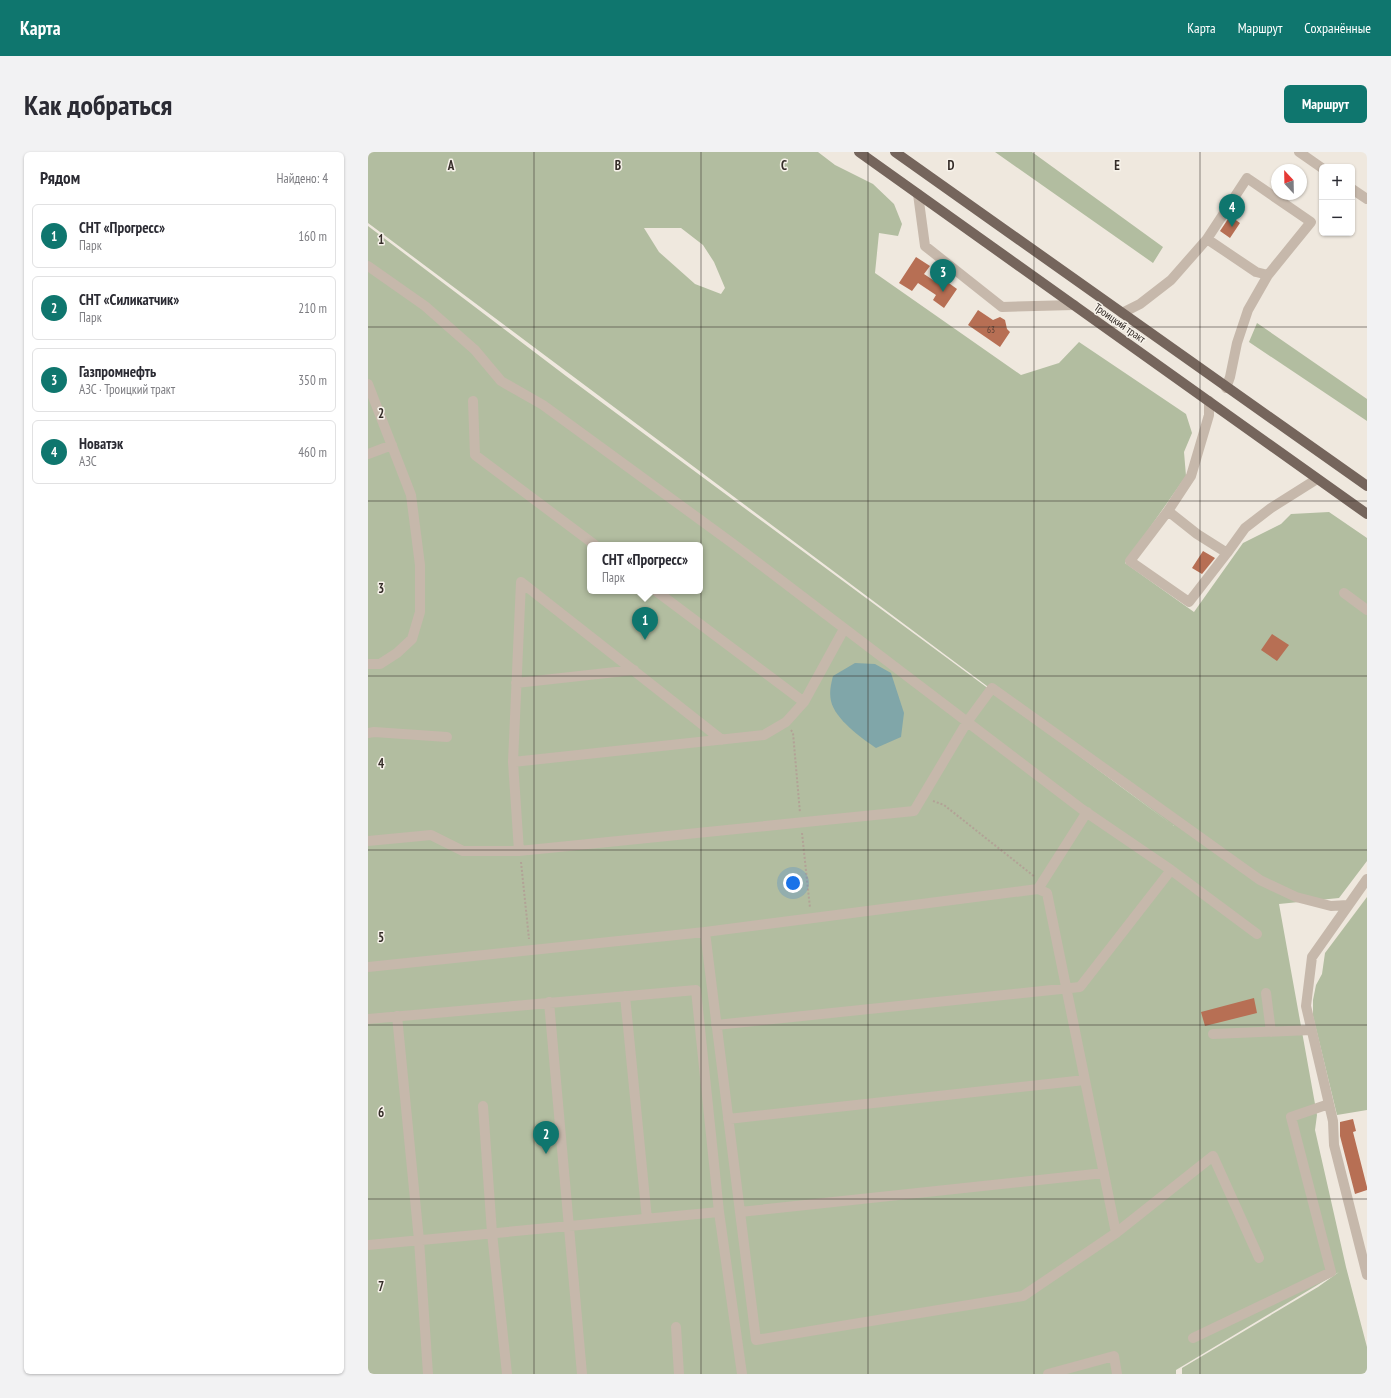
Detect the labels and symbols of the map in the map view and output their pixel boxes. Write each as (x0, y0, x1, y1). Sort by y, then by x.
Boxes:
text: A (447, 157, 455, 174)
text: B (615, 157, 621, 174)
text: C (781, 157, 787, 174)
text: D (948, 157, 955, 174)
text: E (1114, 157, 1120, 174)
north arrow (1271, 164, 1307, 200)
pin: 4 (1219, 194, 1245, 227)
text: 1 (378, 231, 384, 248)
pin: 3 (930, 259, 956, 292)
street label: Троицкий тракт (1091, 300, 1149, 346)
house number: 63 (987, 324, 995, 335)
text: 2 (378, 405, 384, 422)
text: 3 (378, 580, 384, 597)
pin: 1 (632, 607, 658, 640)
text: 4 (378, 755, 385, 772)
your location (783, 873, 803, 893)
text: 5 (378, 929, 384, 946)
text: 6 (378, 1104, 384, 1121)
pin: 2 (533, 1121, 559, 1154)
text: 7 (378, 1278, 384, 1295)

